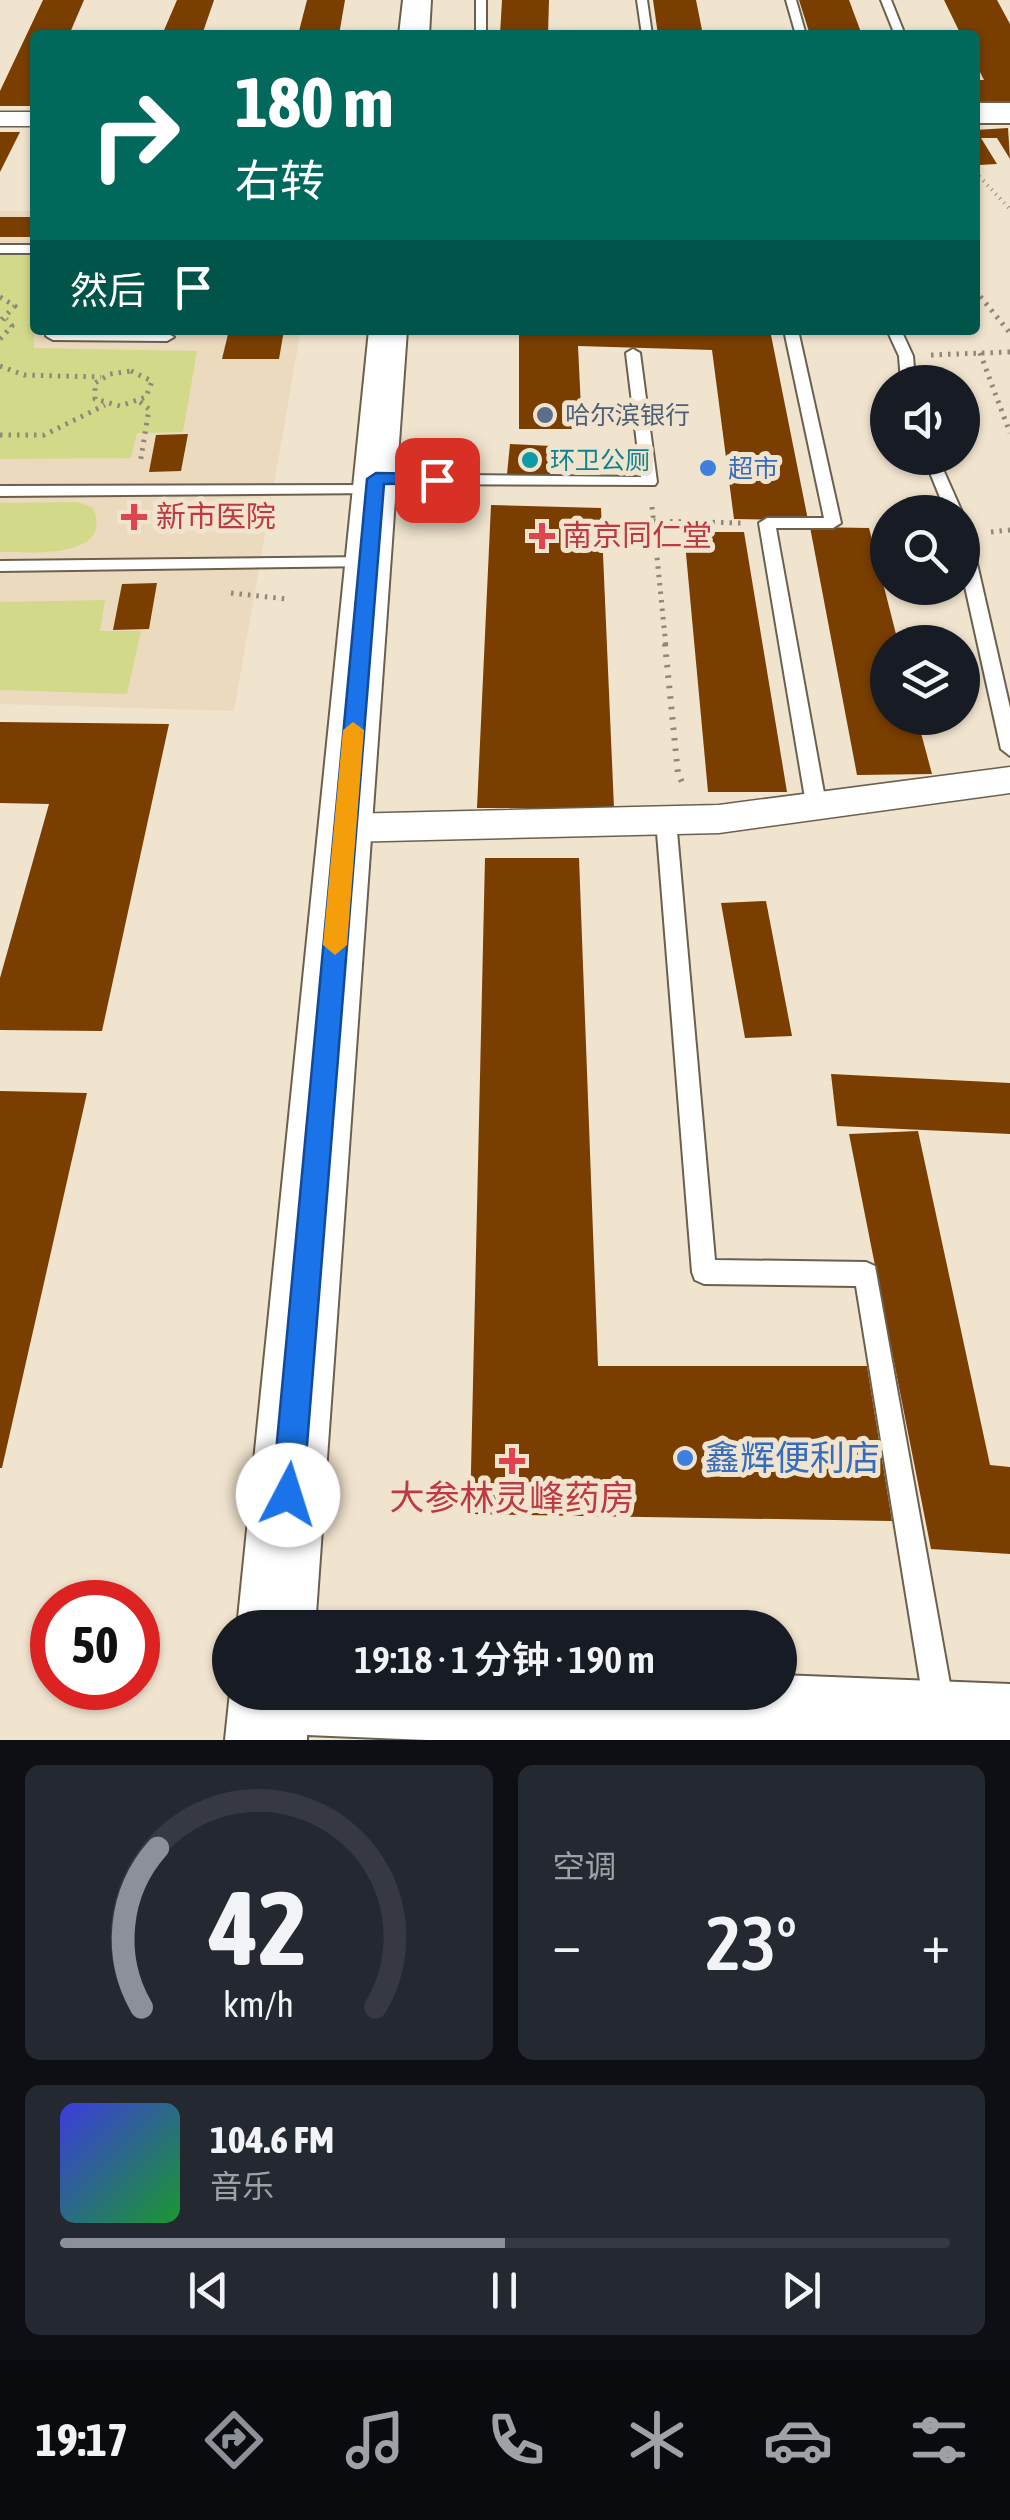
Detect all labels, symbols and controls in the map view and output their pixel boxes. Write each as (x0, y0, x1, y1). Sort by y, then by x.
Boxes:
text: 180 m (235, 62, 394, 142)
icon: right (70, 70, 200, 200)
text: 右转 (235, 155, 325, 207)
icon: arrive (166, 260, 221, 315)
text: 然后 (70, 269, 146, 312)
map controls (870, 365, 980, 735)
button: sound (870, 365, 980, 475)
place label: 哈尔滨银行 (565, 401, 690, 429)
marker: 哈尔滨银行 (534, 404, 556, 426)
pin (395, 438, 480, 523)
place label: 环卫公厕 (550, 446, 650, 474)
marker: 环卫公厕 (519, 449, 541, 471)
icon: arrive (410, 453, 465, 508)
place label: 超市 (728, 454, 778, 482)
marker: 超市 (697, 457, 719, 479)
button: search (870, 495, 980, 605)
place label: 新市医院 (156, 499, 276, 533)
marker: 新市医院 (121, 504, 147, 530)
place label: 南京同仁堂 (562, 518, 712, 552)
marker: 南京同仁堂 (531, 525, 553, 547)
button: layers (870, 625, 980, 735)
place label: 鑫辉便利店 (705, 1437, 880, 1477)
position arrow (236, 1443, 340, 1547)
marker: 鑫辉便利店 (674, 1447, 696, 1469)
marker: 大参林灵峰药房 (501, 1450, 523, 1472)
place label: 大参林灵峰药房 (389, 1477, 635, 1517)
speed limit sign: 50 (30, 1580, 160, 1710)
text: 19:18 · 1 分钟 · 190 m (354, 1638, 655, 1681)
text: 空调 (553, 1848, 617, 1885)
text: 42 (209, 1868, 308, 1987)
text: 23° (706, 1900, 797, 1986)
text: − (553, 1912, 581, 1975)
text: + (921, 1912, 950, 1975)
text: km/h (223, 1984, 294, 2025)
text: 104.6 FM (210, 2118, 334, 2161)
text: 音乐 (210, 2168, 274, 2205)
icon: previous (181, 2263, 236, 2318)
icon: pause (477, 2263, 532, 2318)
icon: next (774, 2263, 829, 2318)
icon: directions (199, 2405, 269, 2475)
icon: music (340, 2405, 410, 2475)
icon: phone (481, 2405, 551, 2475)
icon: climate (622, 2405, 692, 2475)
icon: car (763, 2405, 833, 2475)
icon: filters (904, 2405, 974, 2475)
text: 19:17 (36, 2414, 128, 2466)

